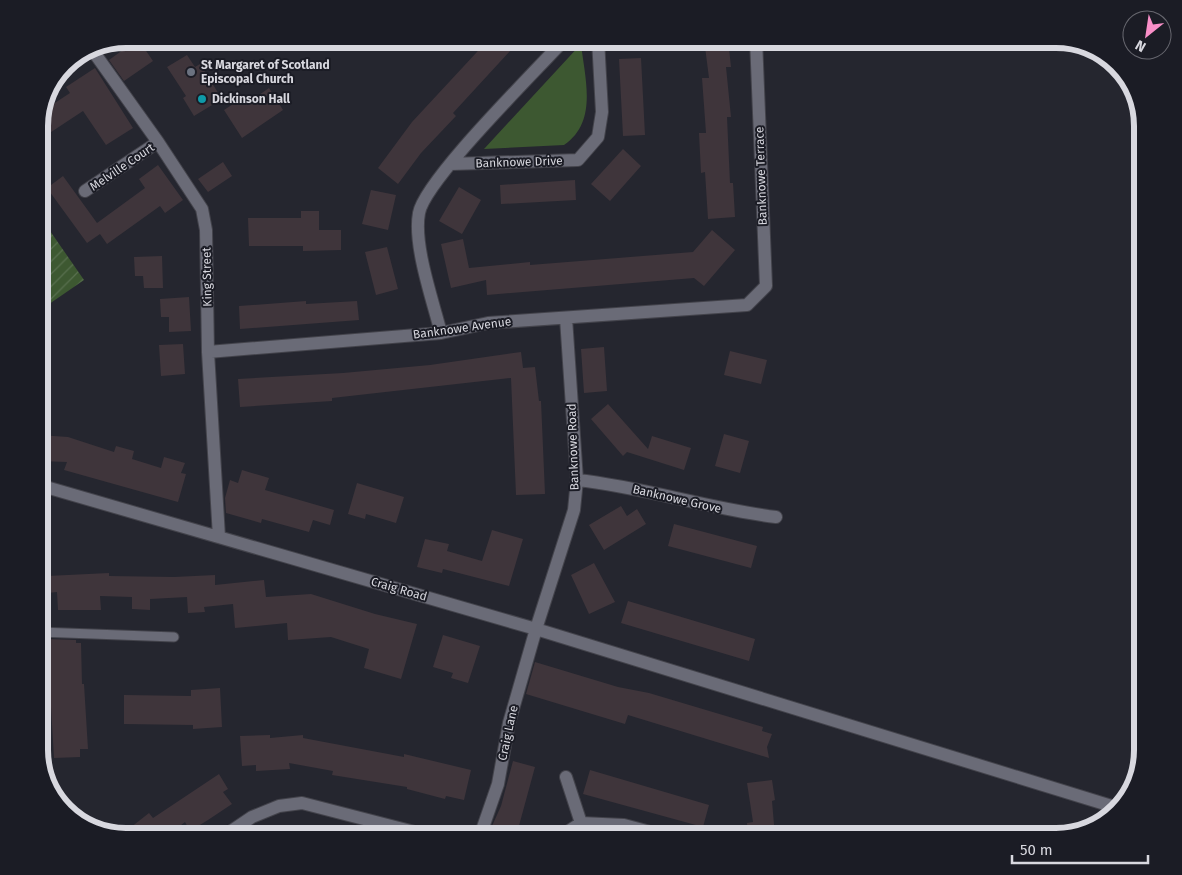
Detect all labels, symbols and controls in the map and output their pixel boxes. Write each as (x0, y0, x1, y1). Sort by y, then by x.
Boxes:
north arrow (1122, 10, 1172, 60)
text: N (1132, 36, 1149, 56)
place label: St Margaret of Scotland Episcopal Church (201, 58, 330, 86)
marker: St Margaret of Scotland Episcopal Church (185, 66, 197, 78)
place label: Dickinson Hall (212, 92, 290, 106)
marker: Dickinson Hall (196, 93, 208, 105)
street label: Banknowe Terrace (752, 126, 770, 226)
street label: Melville Court (87, 140, 157, 194)
street label: Banknowe Drive (475, 153, 563, 171)
street label: King Street (199, 246, 215, 307)
street label: Banknowe Avenue (412, 314, 512, 342)
street label: Banknowe Road (564, 403, 582, 491)
street label: Banknowe Grove (631, 482, 723, 516)
street label: Craig Road (369, 574, 429, 604)
street label: Craig Lane (495, 704, 521, 762)
scale bar (1012, 832, 1148, 864)
text: 50 m (1020, 841, 1053, 859)

